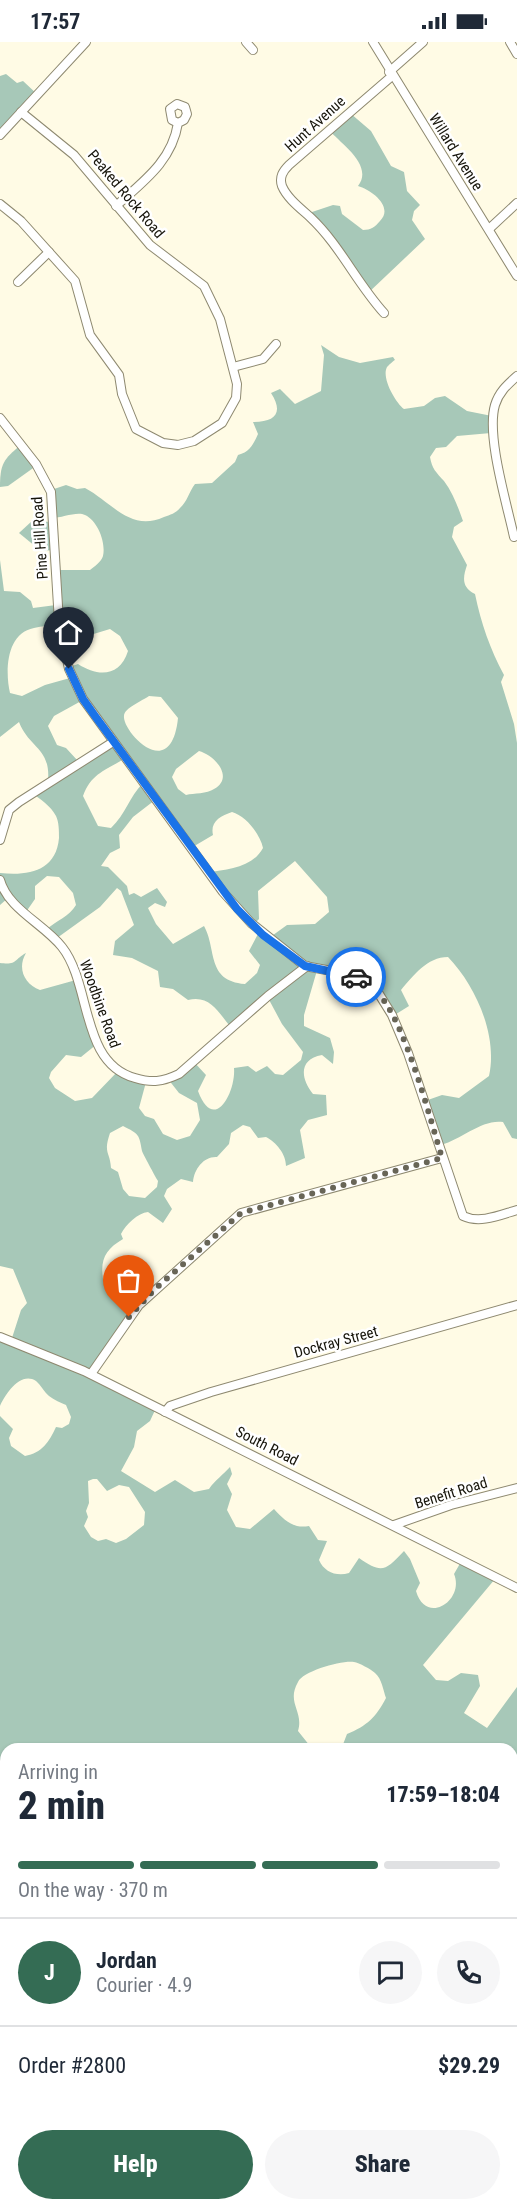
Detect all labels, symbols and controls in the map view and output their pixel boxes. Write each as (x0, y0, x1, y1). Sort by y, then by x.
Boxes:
text: 17:57 (30, 9, 81, 34)
street label: Hunt Avenue (281, 92, 349, 156)
street label: Willard Avenue (425, 110, 487, 194)
street label: Peaked Rock Road (84, 146, 168, 242)
street label: Pine Hill Road (28, 496, 52, 580)
pin (43, 607, 94, 669)
icon: home (52, 616, 85, 649)
courier (326, 947, 386, 1007)
street label: Woodbine Road (76, 958, 124, 1050)
icon: car (340, 961, 373, 994)
pin (103, 1255, 154, 1317)
icon: bag (112, 1264, 145, 1297)
street label: Dockray Street (292, 1322, 380, 1362)
street label: South Road (233, 1423, 301, 1469)
street label: Benefit Road (413, 1473, 489, 1513)
text: Arriving in (18, 1760, 98, 1784)
text: 17:59–18:04 (386, 1782, 500, 1807)
text: 2 min (18, 1783, 105, 1829)
text: On the way · 370 m (18, 1878, 168, 1902)
button: chat (359, 1941, 422, 2004)
button: phone (437, 1941, 500, 2004)
text: Jordan (96, 1948, 157, 1973)
text: J (44, 1960, 55, 1985)
text: Courier · 4.9 (96, 1973, 192, 1997)
text: Order #2800 (18, 2053, 126, 2078)
text: $29.29 (438, 2053, 500, 2078)
button: Help (18, 2130, 253, 2199)
button: Share (265, 2130, 500, 2199)

